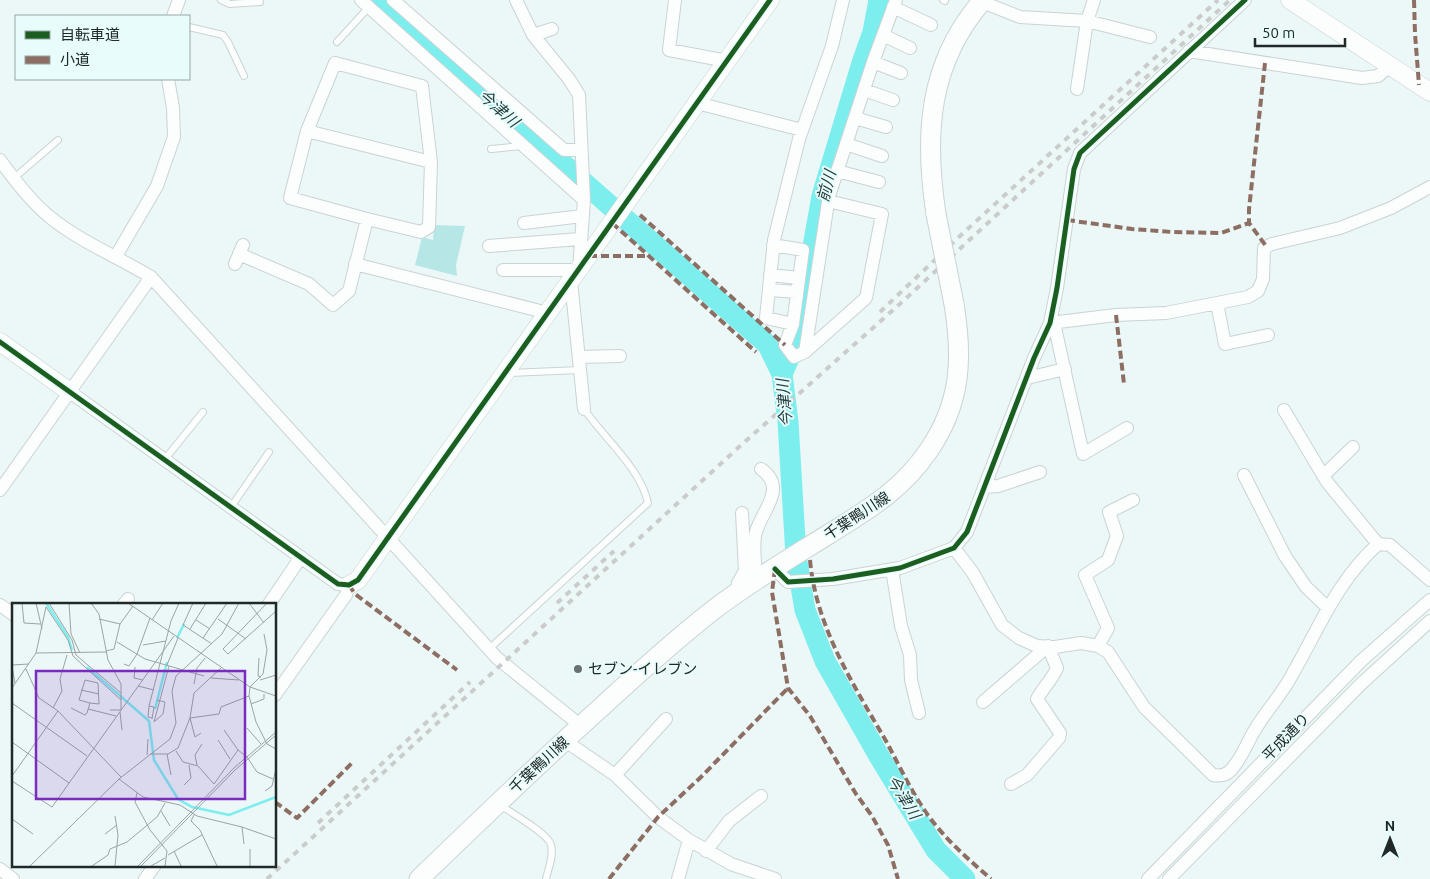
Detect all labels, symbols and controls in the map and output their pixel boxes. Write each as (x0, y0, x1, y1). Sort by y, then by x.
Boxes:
legend (15, 15, 190, 80)
scale bar (1255, 15, 1345, 47)
text: 50 m (1262, 24, 1295, 41)
text: 自転車道 (60, 26, 120, 43)
text: 小道 (60, 51, 90, 68)
water label: 今津川 (475, 85, 525, 132)
water label: 前川 (813, 166, 839, 204)
water label: 今津川 (773, 376, 795, 428)
street label: 千葉鴨川線 (821, 488, 893, 543)
inset map (12, 603, 276, 866)
place label: セブン-イレブン (588, 660, 697, 677)
marker: セブン-イレブン (572, 663, 584, 675)
street label: 平成通り (1259, 709, 1313, 764)
street label: 千葉鴨川線 (505, 733, 572, 796)
water label: 今津川 (884, 772, 925, 824)
north arrow (1365, 814, 1415, 864)
text: N (1385, 818, 1395, 834)

